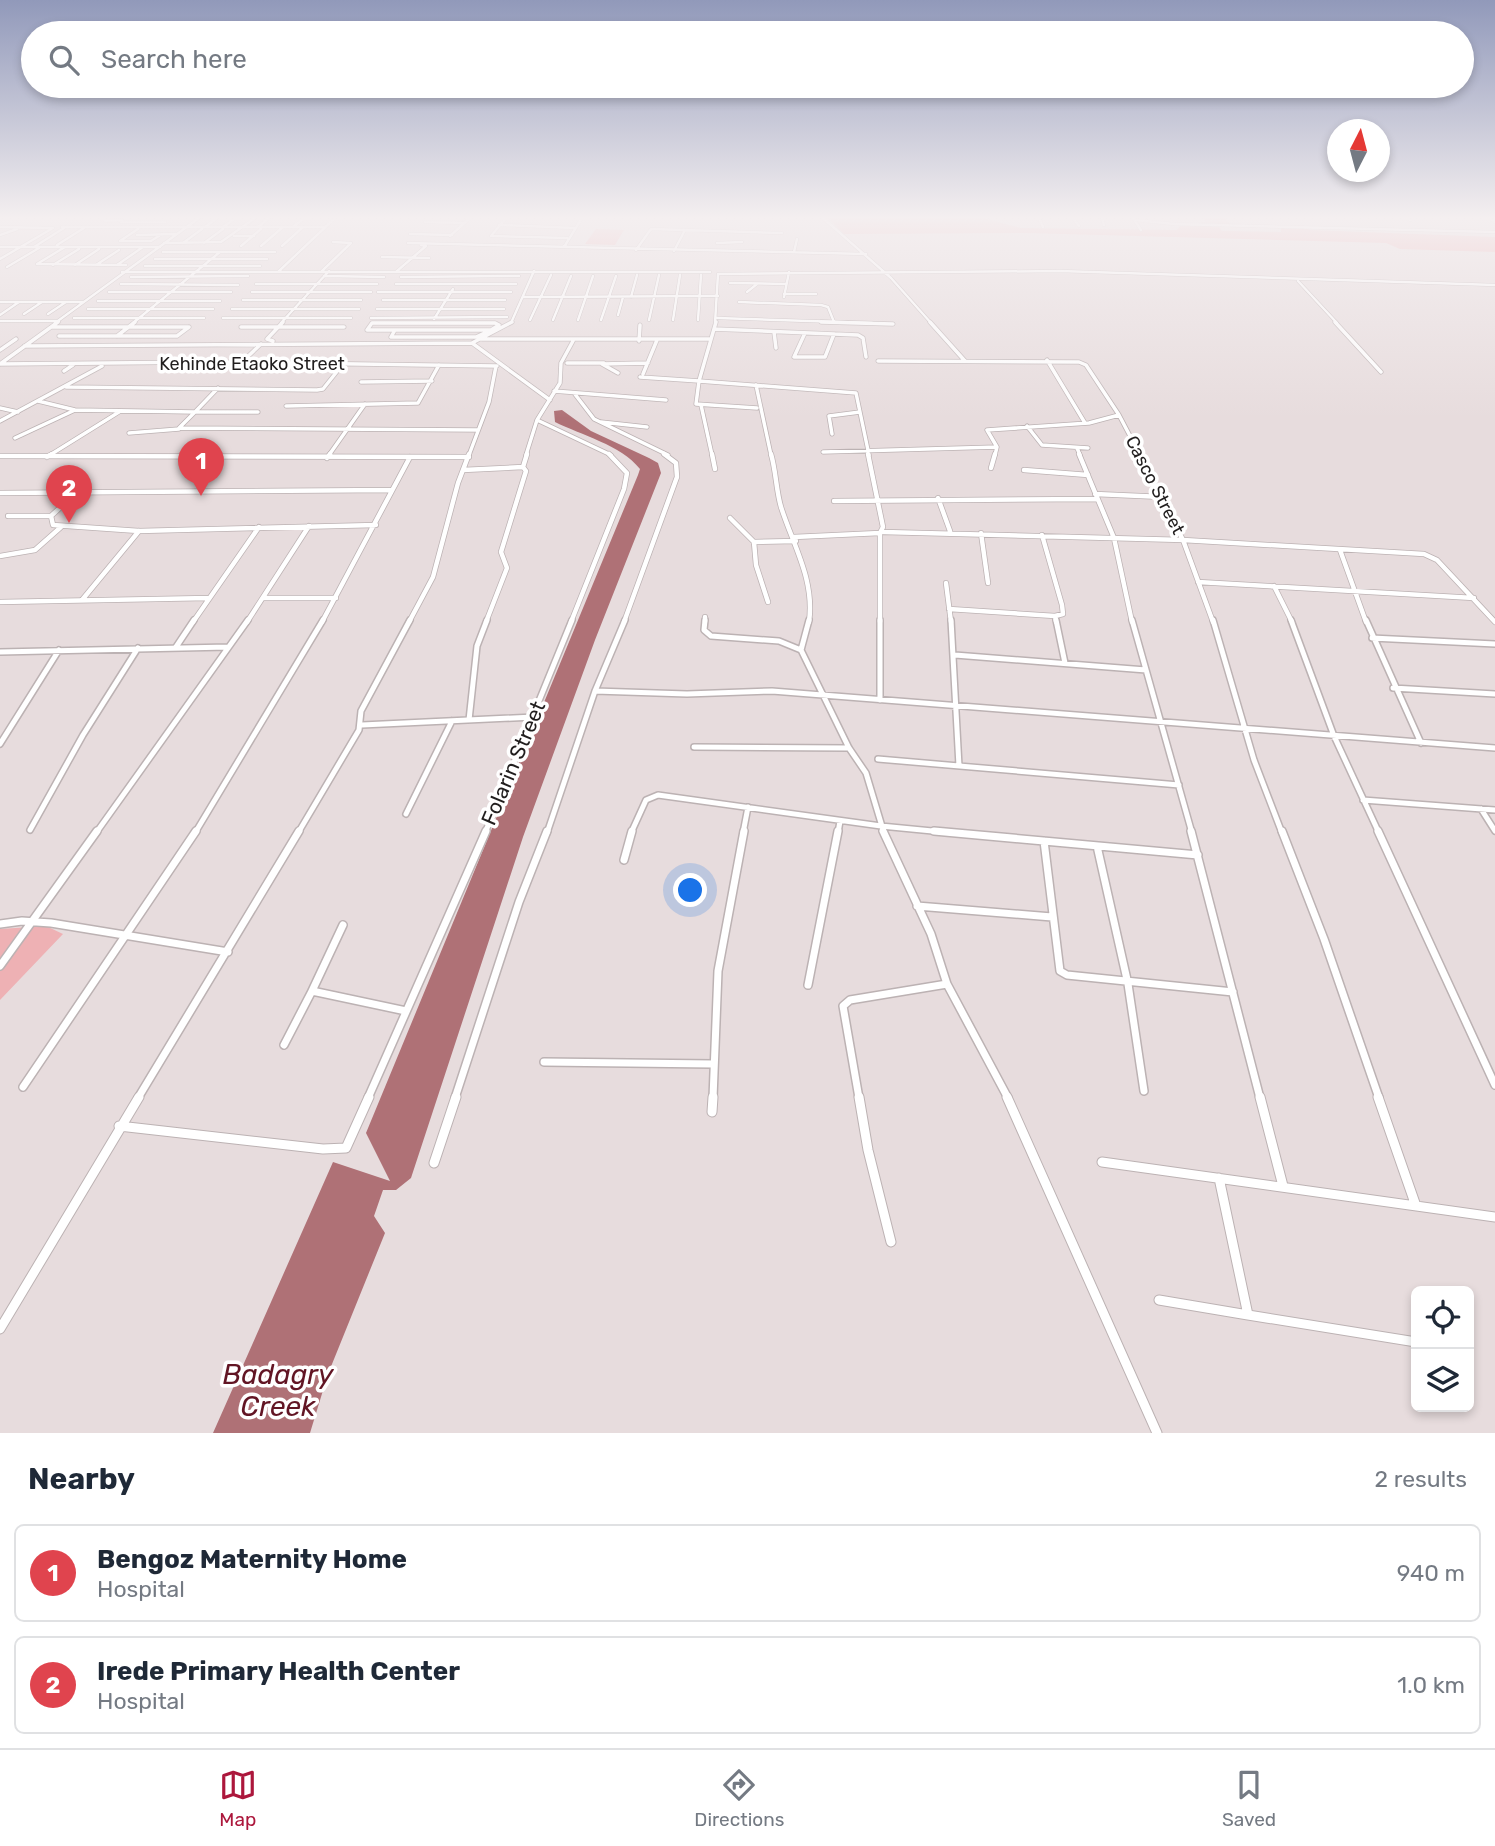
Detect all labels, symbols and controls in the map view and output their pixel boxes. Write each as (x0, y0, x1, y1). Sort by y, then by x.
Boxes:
search box (21, 21, 1474, 98)
icon: search (45, 41, 83, 79)
text: Search here (101, 44, 247, 75)
north arrow (1327, 119, 1390, 182)
street label: Kehinde Etaoko Street (159, 353, 345, 375)
street label: Casco Street (1121, 432, 1189, 538)
pin: 1 (178, 438, 224, 496)
pin: 2 (46, 465, 92, 523)
street label: Folarin Street (476, 697, 550, 829)
your location (673, 873, 707, 907)
map controls (1411, 1286, 1474, 1412)
button: locate (1411, 1286, 1474, 1349)
button: layers (1411, 1349, 1474, 1412)
water label: Badagry Creek (222, 1358, 335, 1423)
text: Nearby (28, 1461, 135, 1497)
text: 2 results (1375, 1465, 1467, 1493)
text: Bengoz Maternity Home (97, 1544, 407, 1575)
text: 1 (47, 1559, 59, 1587)
text: 940 m (1397, 1559, 1465, 1587)
text: Hospital (97, 1575, 185, 1603)
text: Irede Primary Health Center (97, 1656, 460, 1687)
text: 2 (46, 1671, 60, 1699)
text: 1.0 km (1397, 1671, 1465, 1699)
text: Hospital (97, 1687, 185, 1715)
tab: Map (219, 1766, 257, 1831)
tab: Directions (694, 1766, 784, 1831)
tab: Saved (1222, 1766, 1276, 1831)

